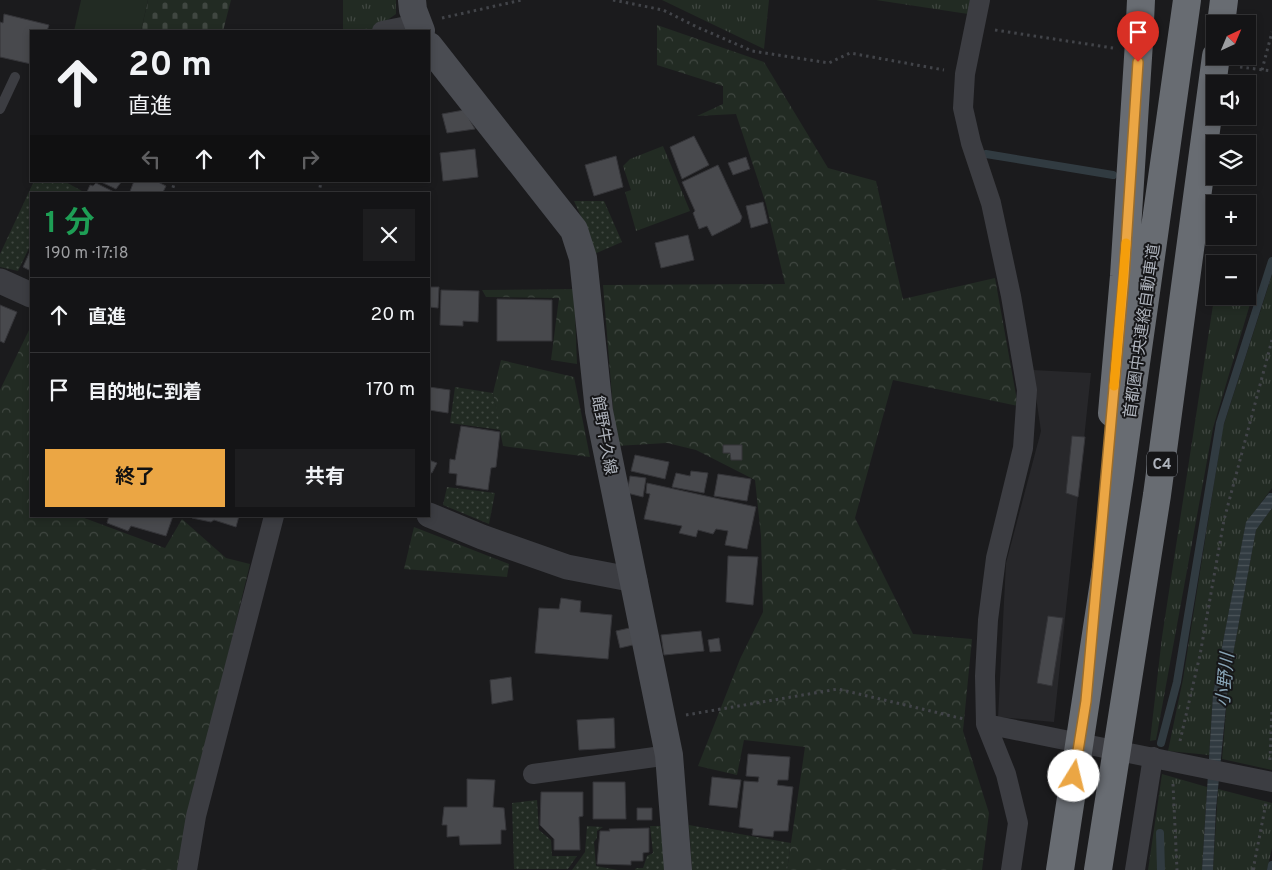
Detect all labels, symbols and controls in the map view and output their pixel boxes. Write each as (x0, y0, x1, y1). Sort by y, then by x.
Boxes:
pin (1117, 11, 1159, 62)
north arrow (1206, 15, 1256, 65)
map controls (1206, 15, 1256, 305)
icon: arrive (1124, 18, 1152, 46)
text: 20 m (128, 44, 212, 88)
icon: ahead (45, 50, 110, 115)
button: sound (1206, 75, 1256, 125)
text: 直進 (128, 94, 172, 121)
button: layers (1206, 135, 1256, 185)
icon: left (137, 145, 165, 173)
icon: ahead (190, 145, 218, 173)
icon: ahead (243, 145, 271, 173)
icon: right (296, 145, 324, 173)
button: + (1206, 195, 1256, 245)
text: 1 分 (45, 206, 95, 243)
button: close (363, 209, 415, 261)
street label: 首都圏中央連絡自動車道 (1121, 243, 1165, 420)
text: 190 m · 17:18 (45, 244, 128, 264)
button: − (1206, 255, 1256, 305)
icon: ahead (45, 301, 73, 329)
text: 20 m (371, 303, 415, 327)
text: 直進 (88, 306, 126, 330)
icon: arrive (45, 376, 73, 404)
text: 170 m (366, 378, 415, 402)
text: 目的地に到着 (88, 381, 202, 405)
street label: 館野牛久線 (586, 394, 620, 476)
button: 終了 (45, 449, 225, 507)
button: 共有 (235, 449, 415, 507)
road number: C4 (1147, 452, 1177, 476)
water label: 小野川 (1213, 650, 1240, 708)
position arrow (1047, 749, 1099, 801)

